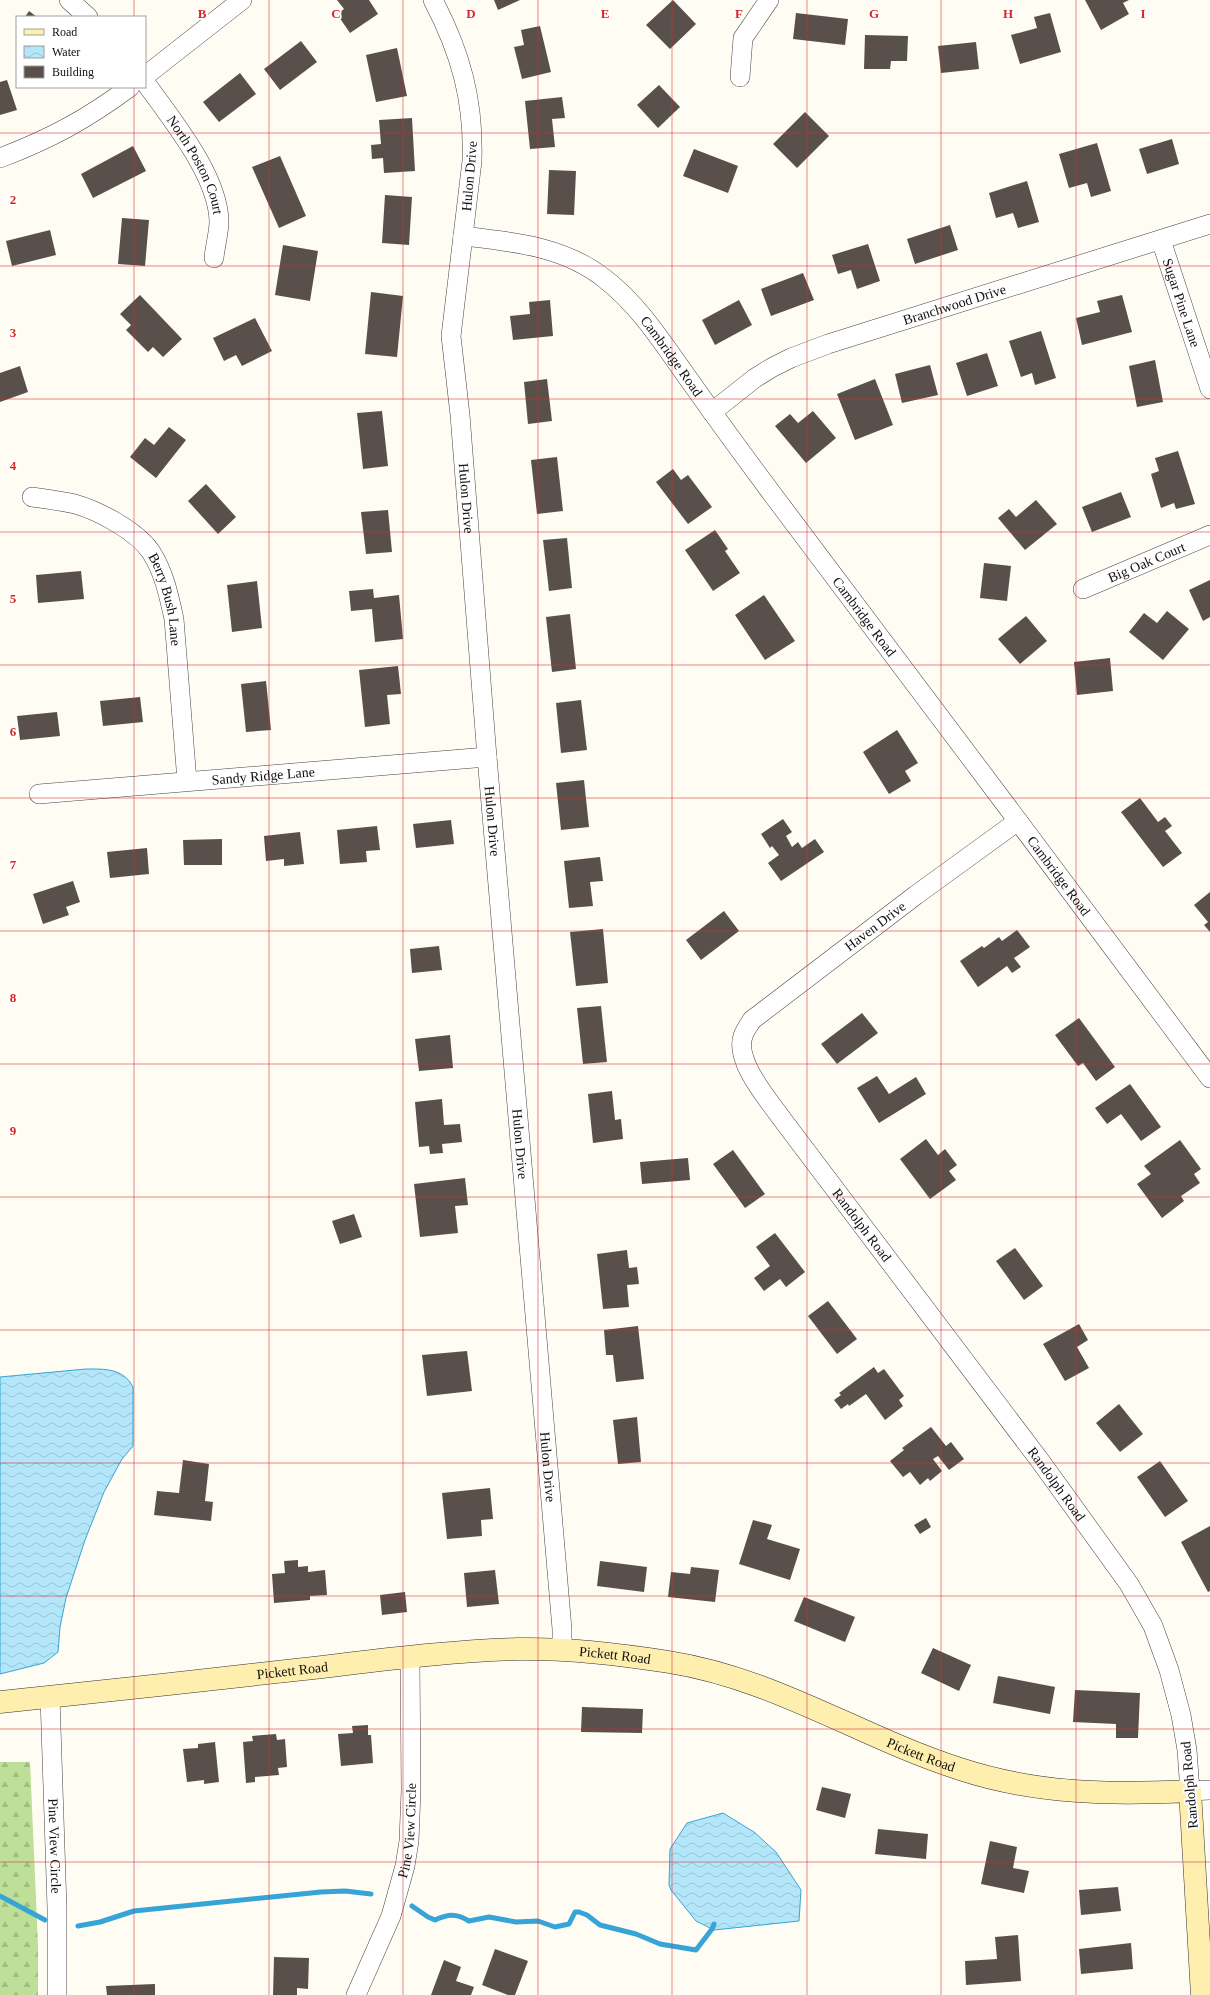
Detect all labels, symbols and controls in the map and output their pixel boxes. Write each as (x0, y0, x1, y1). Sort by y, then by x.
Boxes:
text: B (198, 6, 207, 21)
text: C (331, 6, 341, 21)
text: D (466, 6, 476, 21)
text: E (601, 6, 609, 21)
text: F (735, 6, 743, 21)
text: G (869, 6, 879, 21)
text: H (1003, 6, 1013, 21)
text: I (1140, 6, 1146, 21)
legend (16, 16, 146, 88)
text: Road (52, 25, 77, 39)
text: Water (52, 45, 80, 59)
text: Building (52, 65, 94, 79)
street label: North Poston Court (164, 113, 226, 215)
street label: Hulon Drive (459, 140, 480, 212)
text: 2 (10, 192, 16, 207)
street label: Sugar Pine Lane (1160, 257, 1203, 349)
street label: Branchwood Drive (901, 282, 1008, 328)
street label: Cambridge Road (637, 313, 705, 399)
text: 3 (10, 325, 17, 340)
text: 4 (10, 458, 17, 473)
street label: Hulon Drive (456, 463, 476, 534)
street label: Big Oak Court (1106, 539, 1188, 586)
street label: Berry Bush Lane (145, 551, 183, 646)
street label: Cambridge Road (829, 574, 899, 659)
text: 5 (10, 591, 17, 606)
text: 6 (10, 724, 17, 739)
street label: Sandy Ridge Lane (211, 764, 315, 788)
street label: Hulon Drive (482, 786, 503, 857)
street label: Cambridge Road (1024, 833, 1093, 919)
text: 7 (10, 857, 17, 872)
street label: Haven Drive (842, 899, 909, 954)
text: 8 (10, 990, 17, 1005)
street label: Hulon Drive (509, 1108, 530, 1180)
text: 9 (10, 1123, 17, 1138)
street label: Randolph Road (829, 1186, 894, 1265)
street label: Hulon Drive (537, 1431, 558, 1503)
street label: Randolph Road (1025, 1444, 1088, 1524)
street label: Pickett Road (579, 1644, 652, 1667)
street label: Pickett Road (256, 1659, 329, 1682)
street label: Pickett Road (885, 1735, 957, 1775)
street label: Randolph Road (1178, 1741, 1201, 1829)
street label: Pine View Circle (395, 1783, 419, 1880)
street label: Pine View Circle (45, 1798, 64, 1894)

